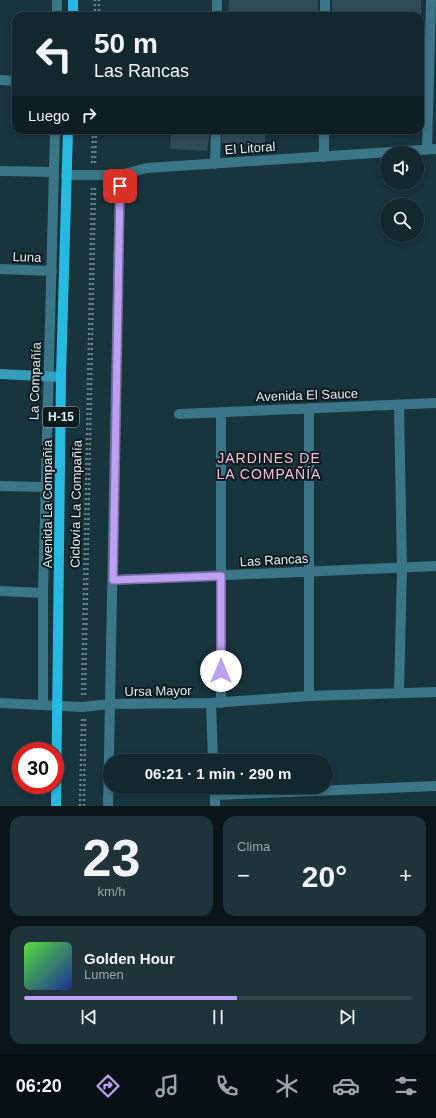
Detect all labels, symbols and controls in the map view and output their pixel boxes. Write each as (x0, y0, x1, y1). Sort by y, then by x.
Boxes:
icon: left (28, 28, 80, 80)
text: 50 m (94, 28, 158, 59)
text: Las Rancas (94, 61, 189, 81)
icon: right (78, 104, 100, 126)
text: Luego (28, 107, 70, 124)
street label: El Litoral (224, 139, 276, 157)
map controls (380, 146, 424, 242)
button: sound (380, 146, 424, 190)
pin (103, 169, 137, 203)
icon: arrive (109, 175, 131, 197)
button: search (380, 198, 424, 242)
street label: Luna (12, 249, 42, 265)
street label: La Compañía (26, 341, 44, 420)
street label: Avenida El Sauce (256, 386, 358, 404)
road number: H-15 (43, 407, 79, 427)
street label: Avenida La Compañía (40, 439, 55, 568)
street label: Ciclovía La Compañía (67, 439, 85, 568)
district label: JARDINES DE LA COMPAÑÍA (217, 450, 321, 482)
street label: Las Rancas (239, 551, 309, 569)
position arrow (200, 650, 242, 692)
street label: Ursa Mayor (124, 683, 192, 699)
speed limit sign: 30 (12, 742, 64, 794)
text: 06:21 · 1 min · 290 m (145, 765, 291, 782)
text: 23 (83, 829, 140, 887)
text: Clima (237, 839, 270, 854)
text: 20° (302, 860, 347, 893)
text: − (237, 863, 250, 888)
text: + (399, 863, 412, 888)
text: km/h (97, 884, 126, 899)
text: Golden Hour (84, 950, 175, 967)
text: Lumen (84, 967, 124, 982)
icon: previous (78, 1006, 100, 1028)
icon: pause (207, 1006, 229, 1028)
icon: next (336, 1006, 358, 1028)
icon: directions (94, 1072, 122, 1100)
icon: music (153, 1072, 181, 1100)
icon: phone (213, 1072, 241, 1100)
icon: climate (273, 1072, 301, 1100)
icon: car (332, 1072, 360, 1100)
icon: filters (392, 1072, 420, 1100)
text: 06:20 (16, 1076, 62, 1096)

